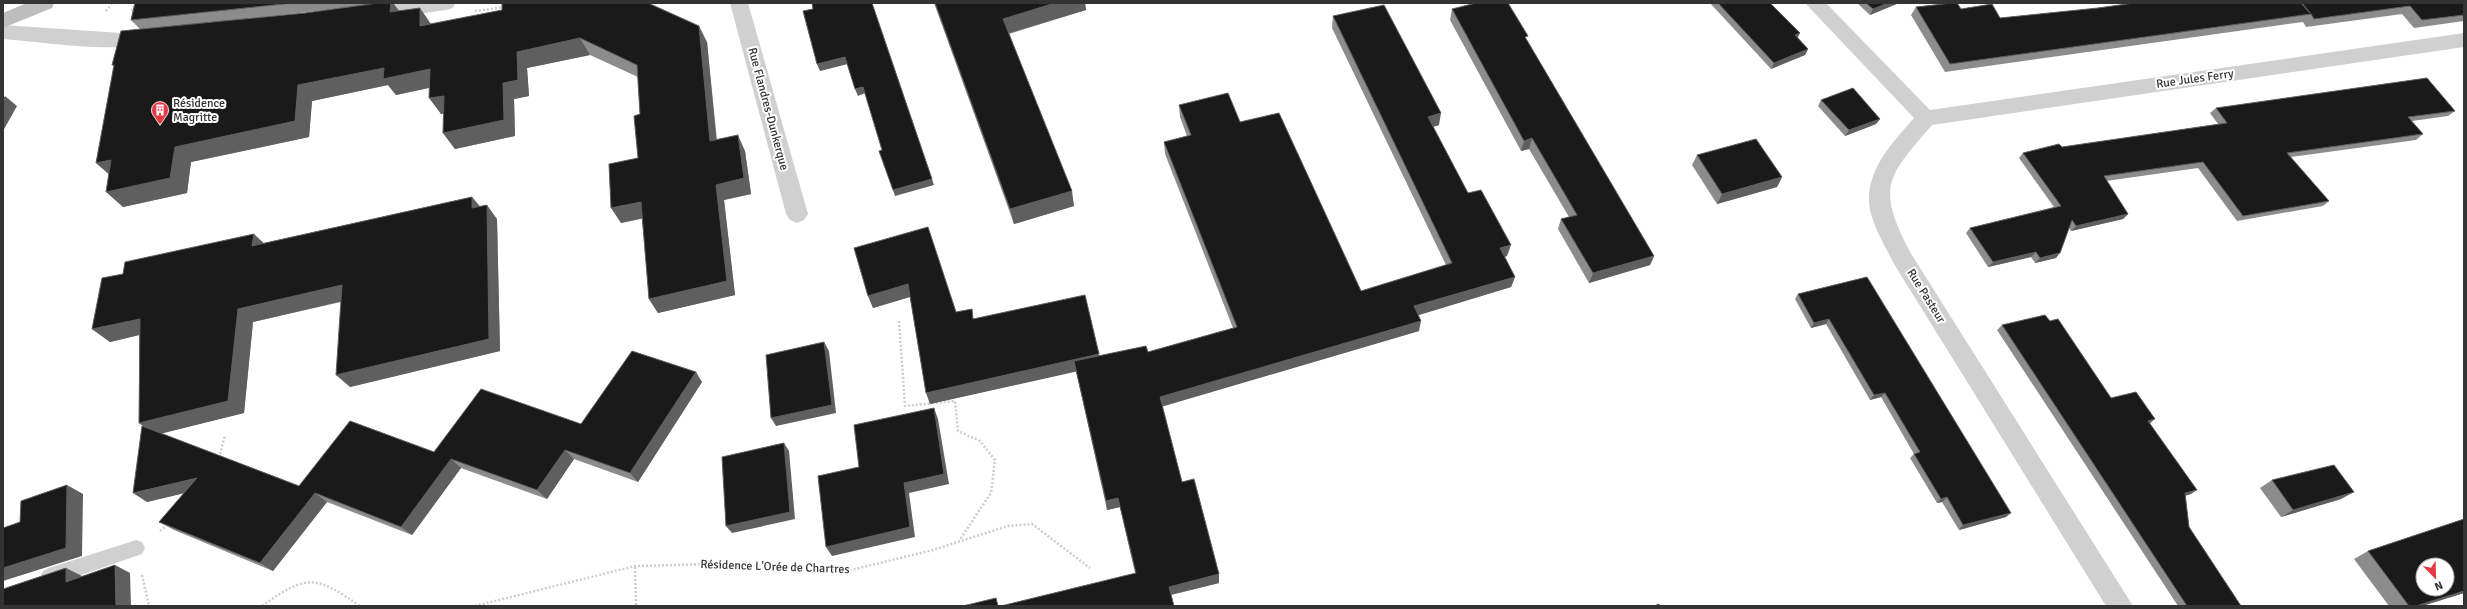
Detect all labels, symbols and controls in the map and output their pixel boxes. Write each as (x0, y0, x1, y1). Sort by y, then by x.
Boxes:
street label: Rue Flandres-Dunkerque (744, 46, 792, 172)
street label: Rue Jules Ferry (2155, 66, 2235, 92)
place label: Résidence Magritte (173, 96, 225, 125)
building icon: Résidence Magritte (150, 100, 170, 125)
street label: Rue Pasteur (1903, 266, 1949, 326)
street label: Résidence L'Orée de Chartres (700, 557, 850, 577)
north arrow (2415, 557, 2455, 597)
text: N (2433, 578, 2445, 593)

